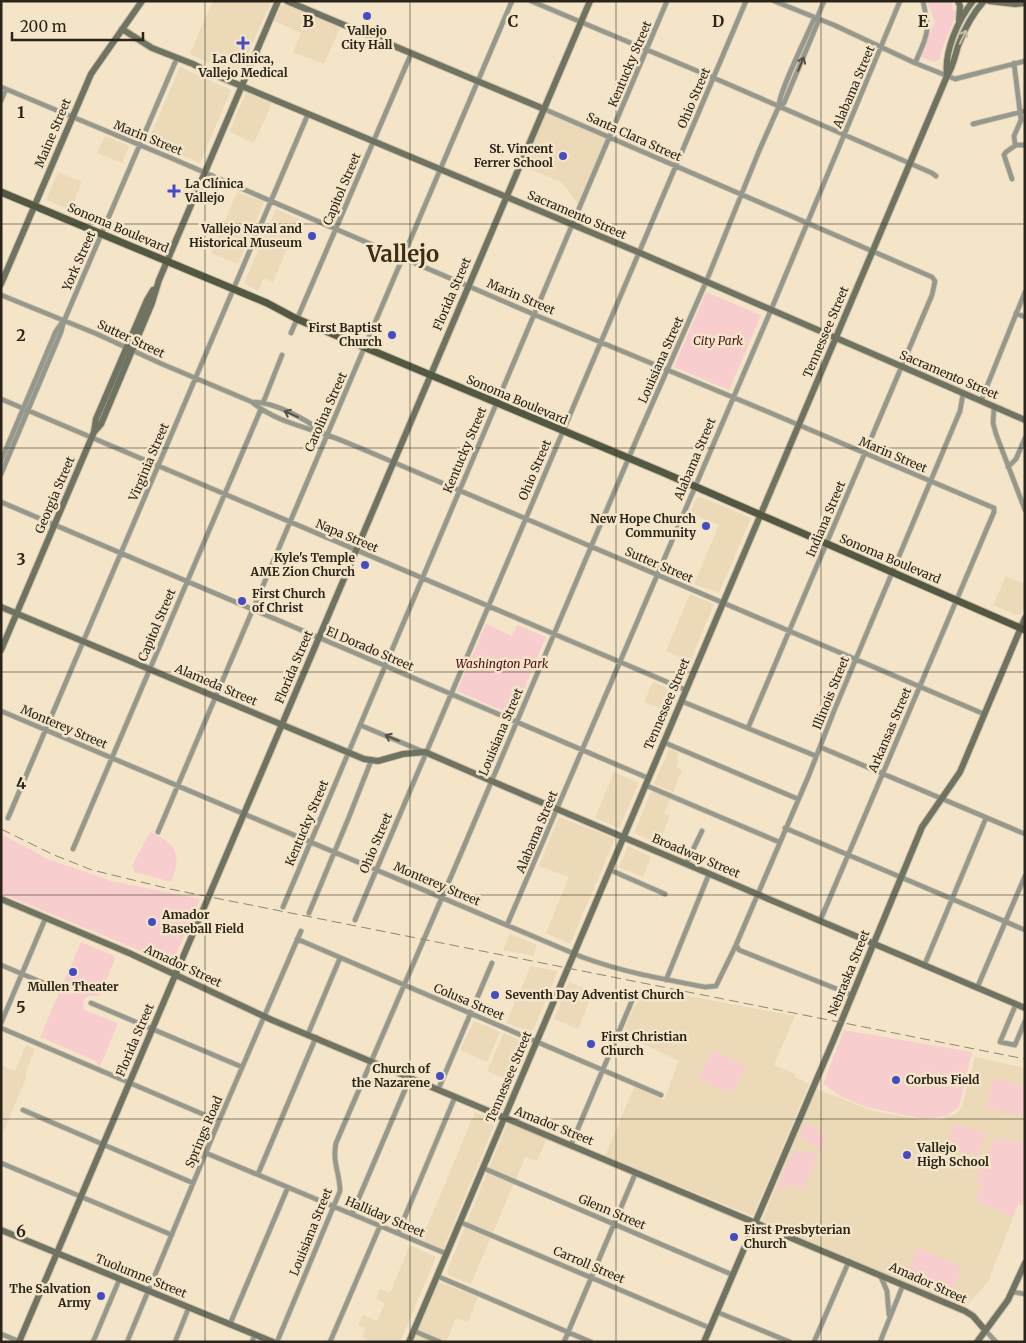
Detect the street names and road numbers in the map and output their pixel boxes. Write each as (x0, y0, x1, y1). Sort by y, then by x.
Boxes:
street label: Kentucky Street (605, 18, 655, 109)
street label: Alabama Street (829, 43, 878, 131)
street label: Ohio Street (674, 65, 713, 130)
street label: Maine Street (31, 96, 74, 170)
street label: Santa Clara Street (584, 109, 684, 164)
street label: Marin Street (112, 117, 185, 158)
street label: Capitol Street (319, 150, 364, 227)
street label: Sacramento Street (525, 187, 629, 242)
street label: Sonoma Boulevard (65, 199, 171, 256)
street label: York Street (58, 228, 98, 294)
street label: Florida Street (429, 255, 474, 333)
street label: Marin Street (485, 275, 558, 318)
street label: Tennessee Street (799, 283, 852, 380)
street label: Louisiana Street (635, 314, 687, 406)
street label: Sutter Street (95, 316, 167, 361)
street label: Sacramento Street (897, 347, 1001, 402)
street label: Carolina Street (301, 369, 350, 454)
street label: Sonoma Boulevard (464, 371, 570, 428)
street label: Kentucky Street (440, 404, 490, 495)
street label: Alabama Street (670, 415, 719, 503)
street label: Virginia Street (125, 420, 172, 504)
street label: Marin Street (857, 433, 930, 476)
street label: Ohio Street (515, 437, 554, 502)
street label: Georgia Street (32, 454, 78, 536)
street label: Indiana Street (803, 478, 848, 559)
street label: Napa Street (314, 516, 381, 556)
street label: Sonoma Boulevard (837, 530, 943, 587)
street label: Sutter Street (623, 543, 696, 586)
street label: Capitol Street (134, 586, 179, 663)
street label: El Dorado Street (324, 623, 417, 674)
street label: Florida Street (271, 628, 316, 706)
street label: Illinois Street (809, 654, 852, 732)
street label: Tennessee Street (640, 655, 693, 752)
street label: Alameda Street (172, 660, 260, 709)
street label: Arkansas Street (864, 685, 914, 776)
street label: Louisiana Street (475, 686, 526, 778)
street label: Monterey Street (19, 702, 110, 752)
street label: Kentucky Street (282, 777, 332, 868)
street label: Alabama Street (512, 788, 561, 876)
street label: Ohio Street (356, 810, 395, 875)
street label: Broadway Street (650, 830, 743, 881)
street label: Monterey Street (392, 859, 483, 909)
street label: Nebraska Street (824, 927, 873, 1018)
street label: Amador Street (141, 941, 225, 990)
street label: Colusa Street (432, 980, 507, 1023)
street label: Florida Street (112, 1001, 157, 1079)
street label: Tennessee Street (482, 1028, 535, 1125)
street label: Springs Road (182, 1094, 225, 1170)
street label: Amador Street (512, 1103, 596, 1148)
street label: Louisiana Street (286, 1185, 335, 1278)
street label: Glenn Street (576, 1191, 648, 1233)
street label: Halliday Street (343, 1193, 428, 1240)
street label: Carroll Street (551, 1243, 628, 1286)
street label: Tuolumne Street (93, 1250, 189, 1301)
street label: Amador Street (886, 1258, 970, 1307)

